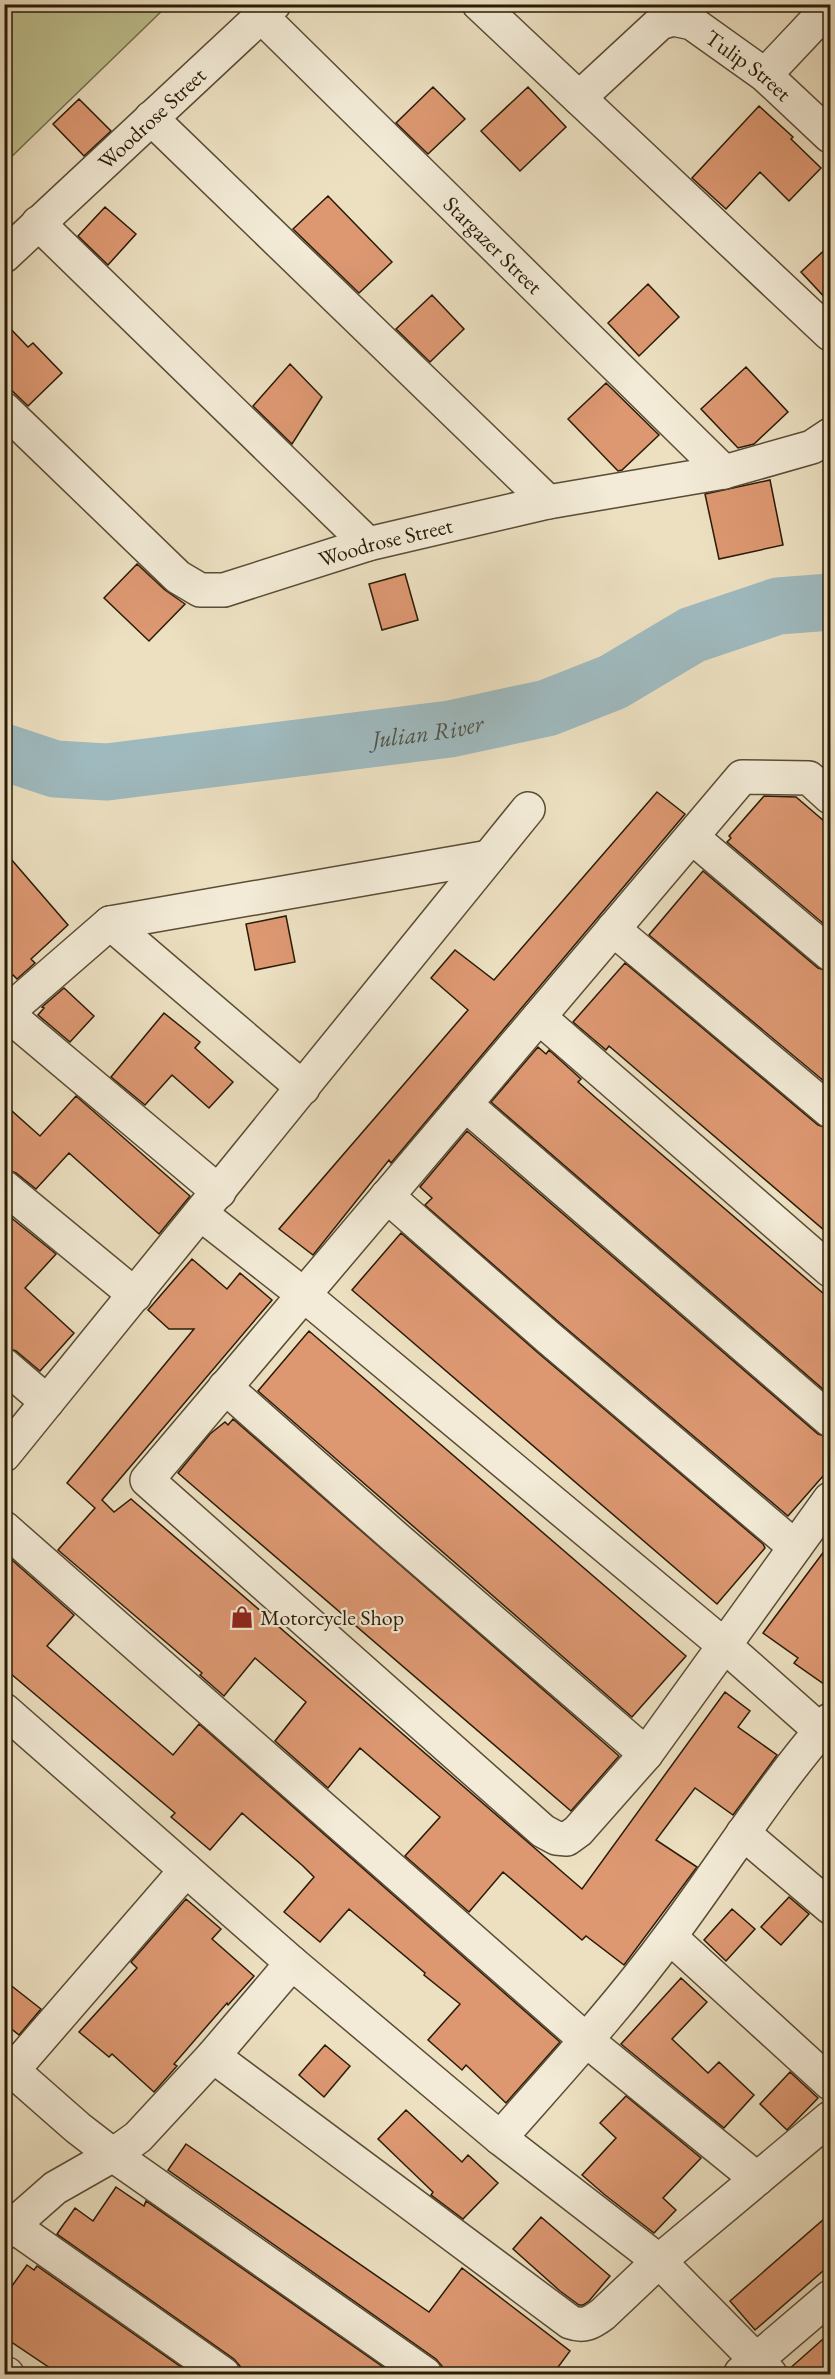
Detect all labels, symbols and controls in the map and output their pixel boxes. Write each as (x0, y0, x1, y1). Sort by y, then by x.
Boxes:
street label: Tulip Street (700, 23, 798, 107)
street label: Woodrose Street (91, 61, 212, 176)
street label: Stargazer Street (437, 189, 549, 300)
street label: Woodrose Street (315, 510, 455, 573)
water label: Julian River (365, 706, 488, 755)
place label: Motorcycle Shop (260, 1603, 404, 1632)
shop icon: Motorcycle Shop (229, 1604, 255, 1630)

